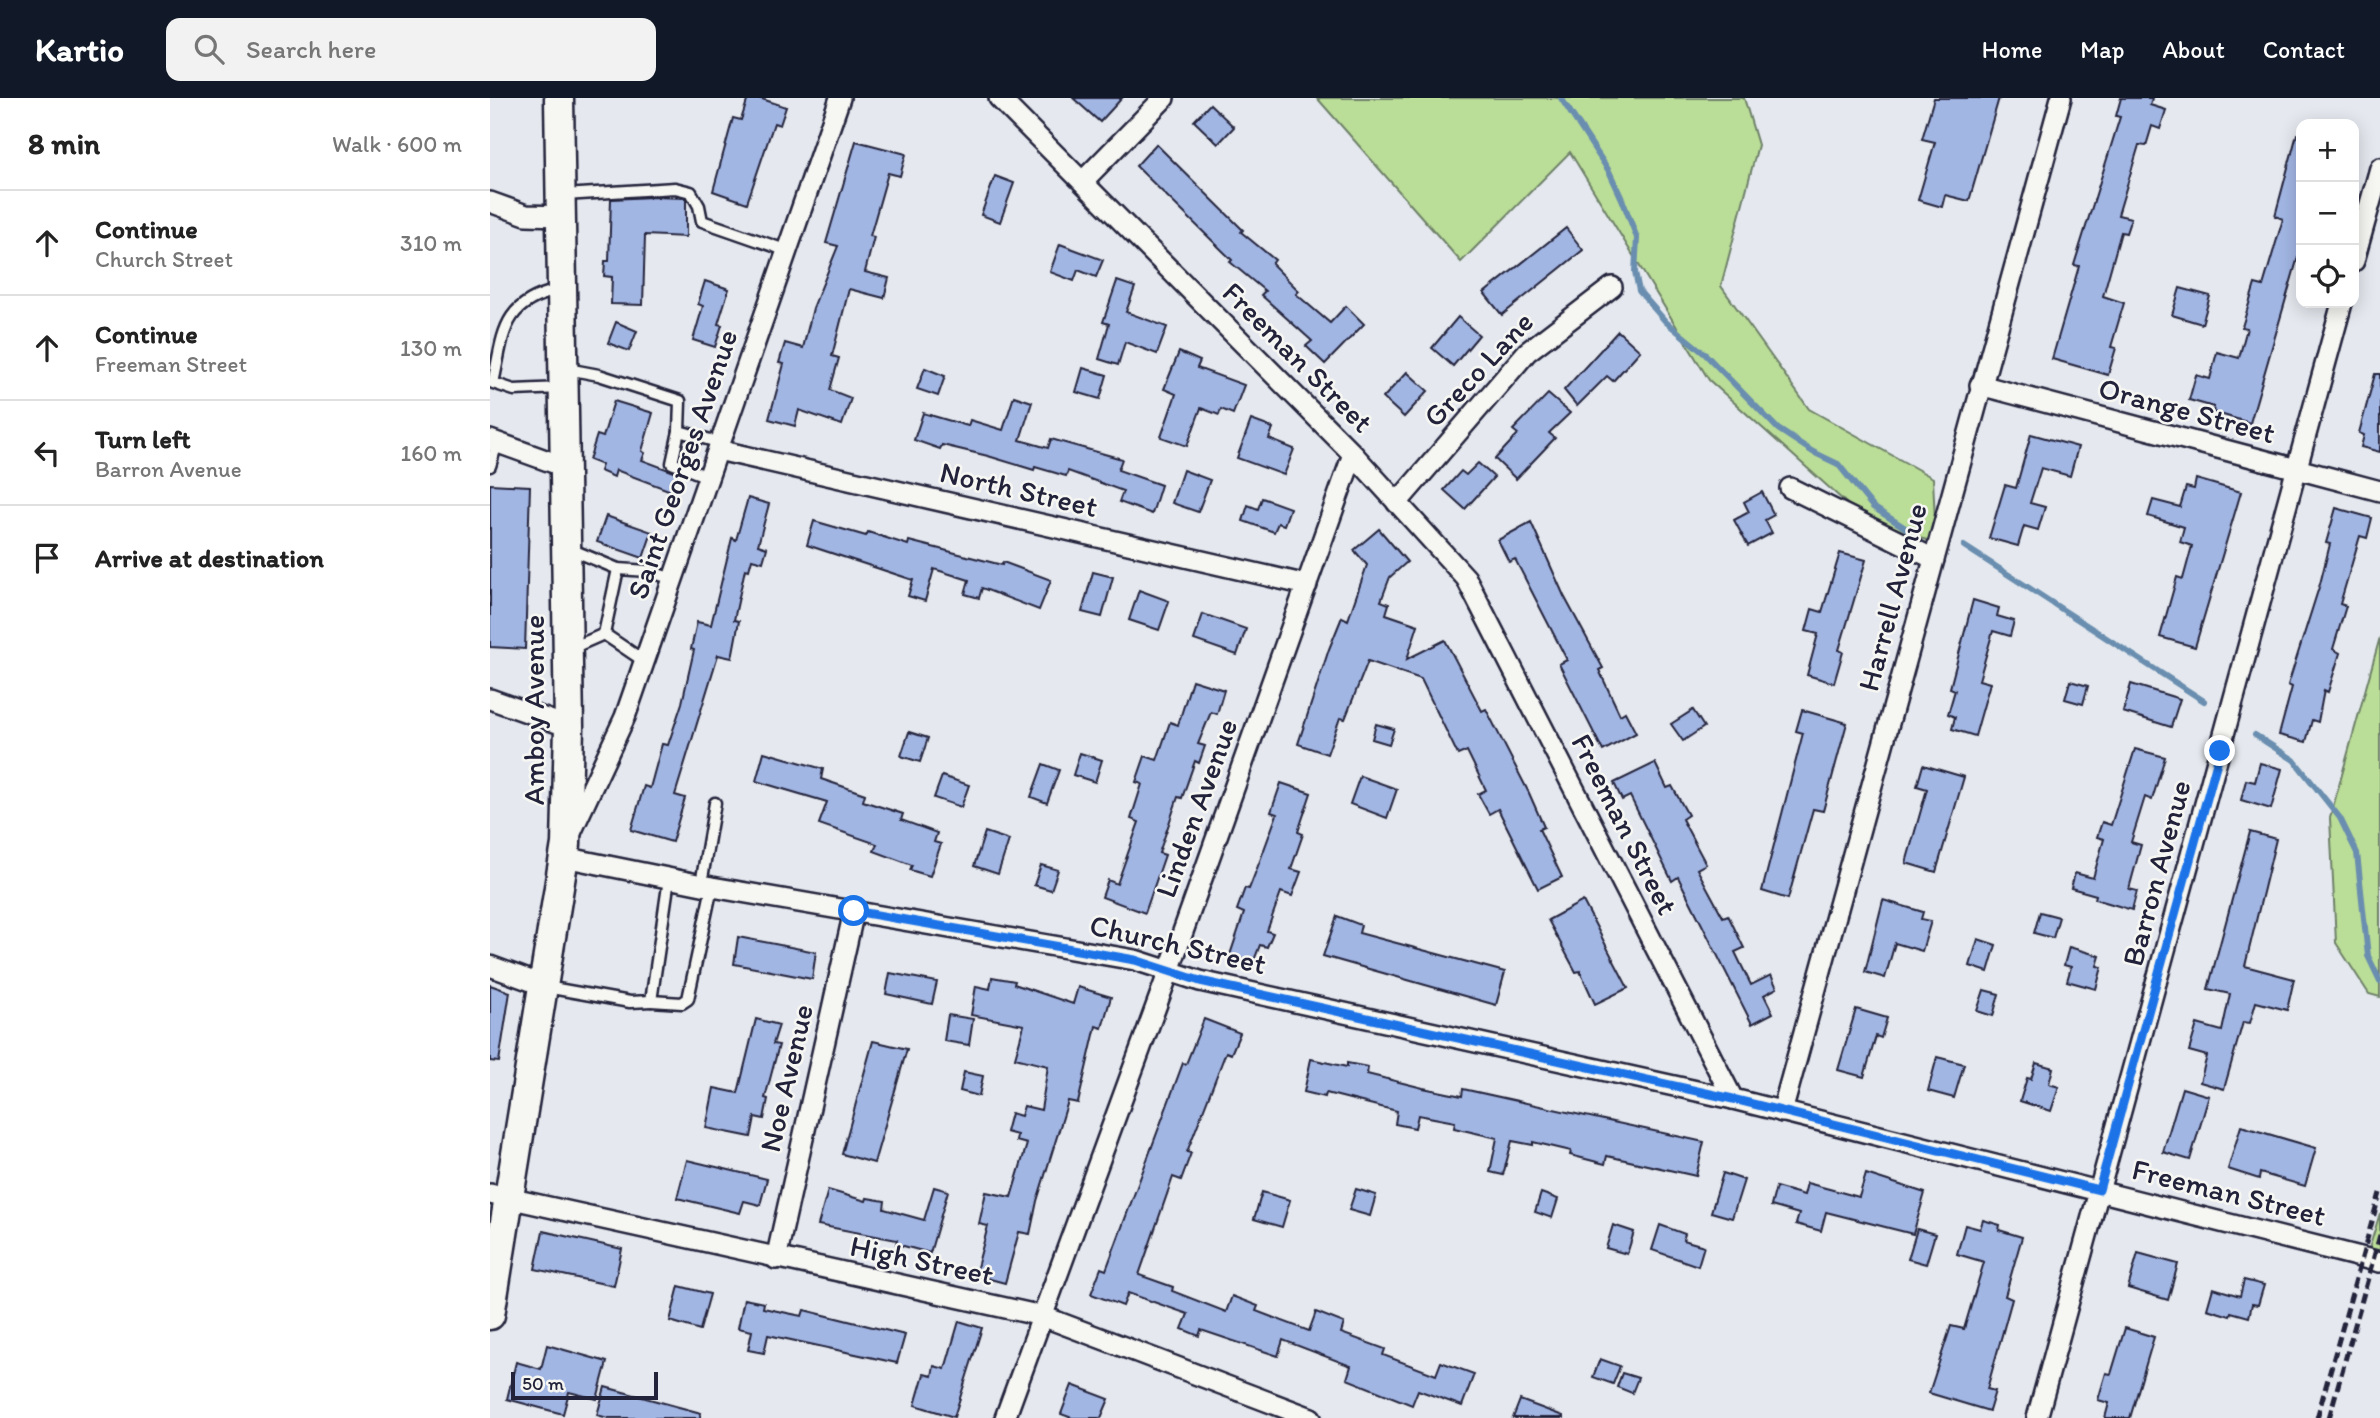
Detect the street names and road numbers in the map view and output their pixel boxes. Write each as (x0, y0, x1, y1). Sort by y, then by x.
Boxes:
street label: Freeman Street (1215, 274, 1381, 440)
street label: Greco Lane (1415, 304, 1541, 434)
street label: Saint Georges Avenue (619, 324, 745, 604)
street label: Orange Street (2095, 369, 2279, 451)
street label: North Street (937, 453, 1101, 525)
street label: Harrell Avenue (1849, 499, 1935, 695)
street label: Amboy Avenue (515, 615, 552, 805)
street label: Linden Avenue (1146, 713, 1246, 903)
street label: Freeman Street (1563, 727, 1687, 921)
street label: Barron Avenue (2113, 776, 2199, 970)
street label: Church Street (1086, 906, 1270, 982)
street label: Noe Avenue (751, 1000, 821, 1156)
street label: Freeman Street (2128, 1150, 2330, 1234)
street label: High Street (847, 1227, 997, 1293)

